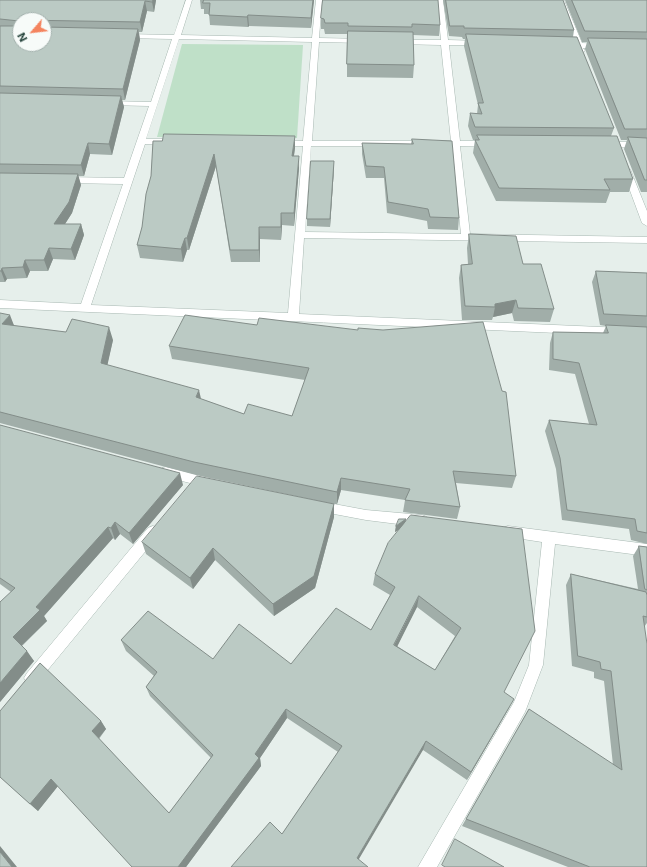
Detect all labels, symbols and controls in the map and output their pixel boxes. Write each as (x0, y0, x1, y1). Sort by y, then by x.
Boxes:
north arrow (12, 12, 52, 52)
text: N (14, 30, 30, 44)

